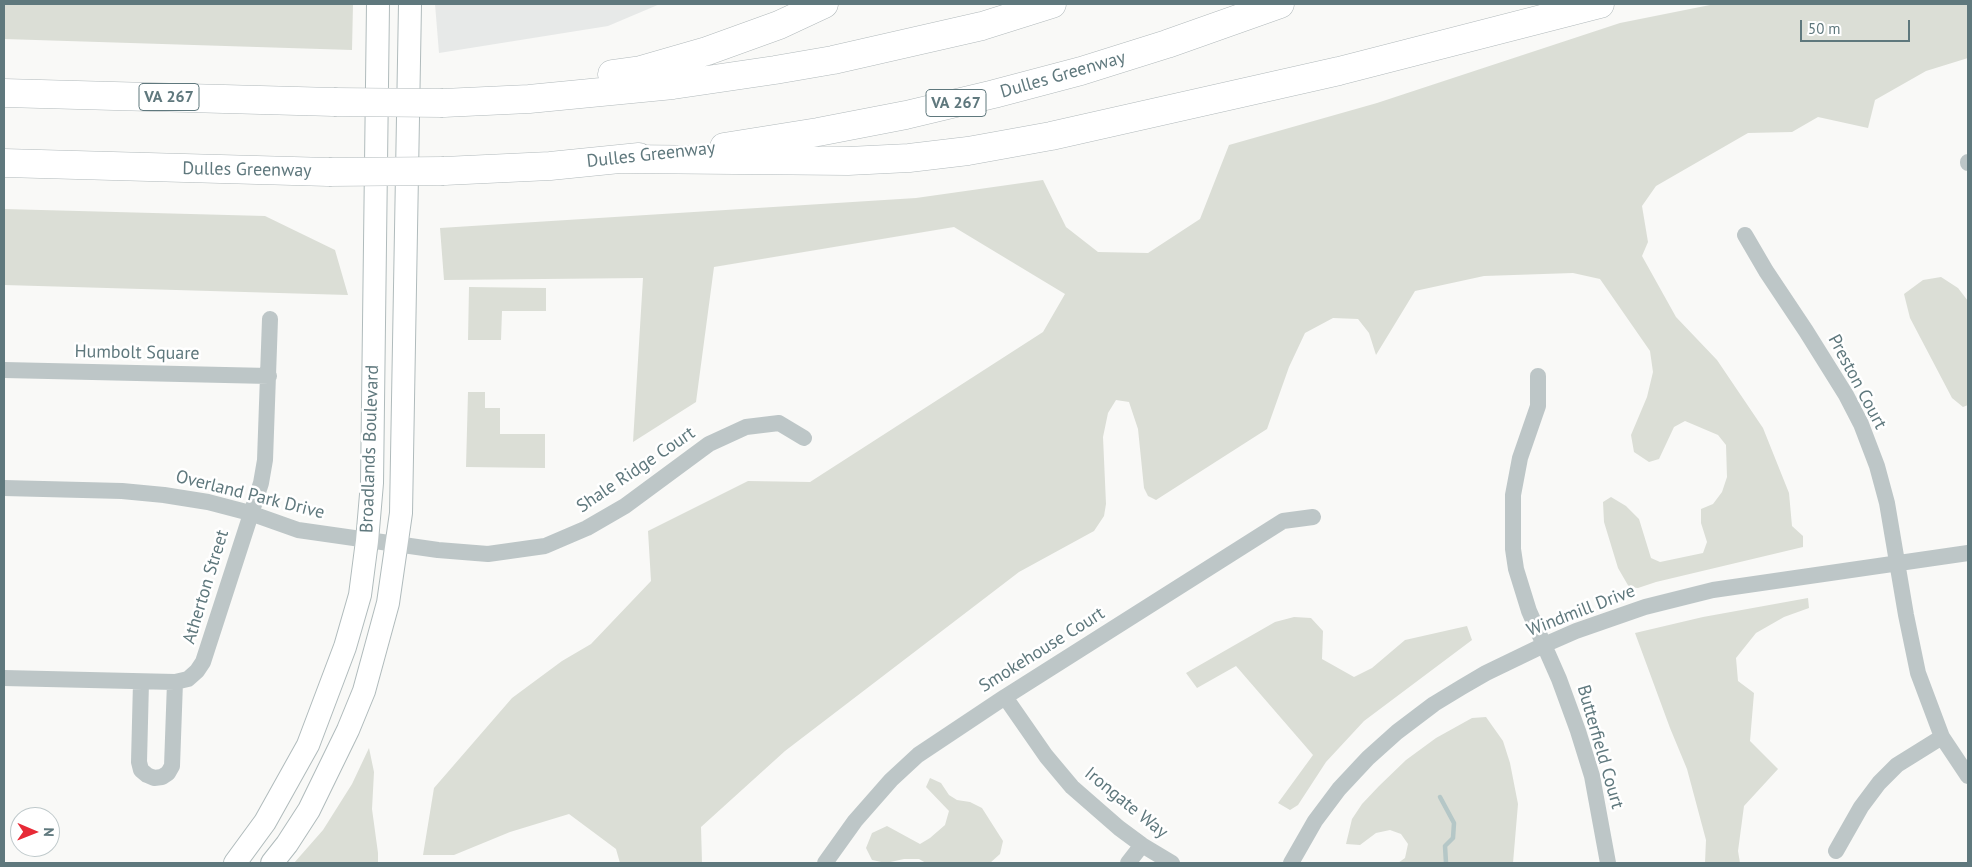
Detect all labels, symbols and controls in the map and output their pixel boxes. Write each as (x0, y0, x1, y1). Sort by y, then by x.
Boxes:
scale bar (1802, 10, 1912, 42)
text: 50 m (1808, 19, 1841, 38)
street label: Dulles Greenway (998, 47, 1128, 103)
road number: VA 267 (139, 84, 199, 110)
road number: VA 267 (926, 90, 986, 116)
street label: Dulles Greenway (586, 138, 716, 172)
street label: Dulles Greenway (182, 158, 312, 182)
street label: Preston Court (1823, 331, 1891, 433)
street label: Humbolt Square (74, 341, 200, 365)
street label: Broadlands Boulevard (356, 365, 384, 533)
street label: Shale Ridge Court (573, 422, 699, 518)
street label: Overland Park Drive (173, 466, 327, 524)
street label: Atherton Street (178, 527, 234, 647)
street label: Windmill Drive (1524, 580, 1638, 642)
street label: Smokehouse Court (975, 603, 1109, 697)
street label: Butterfield Court (1572, 683, 1628, 811)
street label: Irongate Way (1080, 763, 1172, 843)
north arrow (10, 807, 60, 857)
text: N (40, 827, 58, 837)

